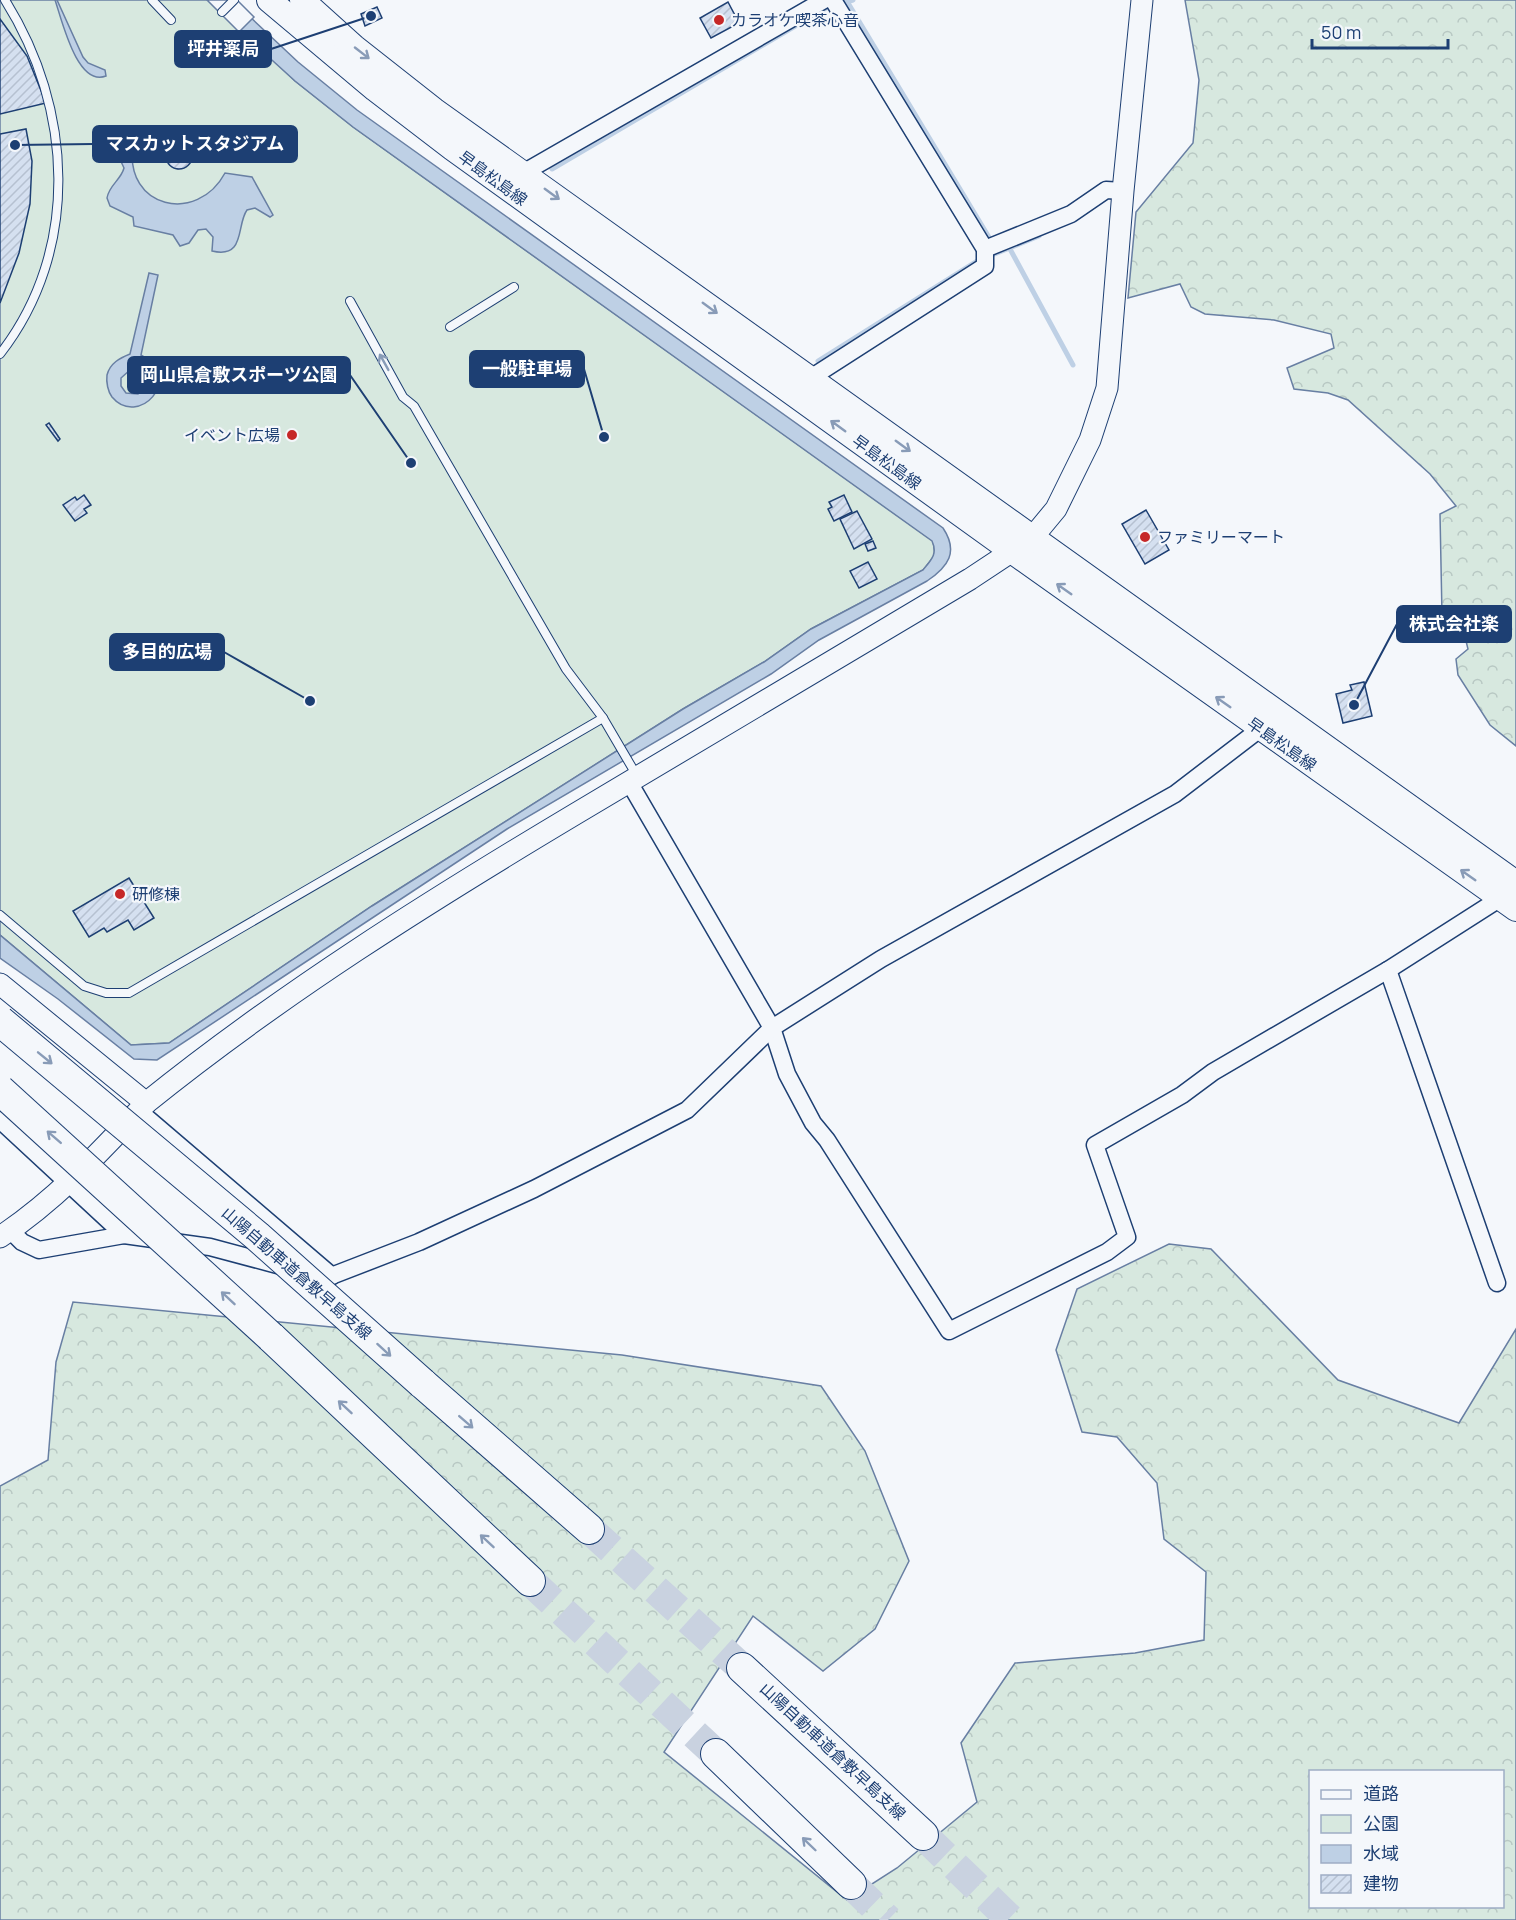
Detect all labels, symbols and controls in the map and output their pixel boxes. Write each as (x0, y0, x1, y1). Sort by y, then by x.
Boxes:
place label: カラオケ喫茶心音 (731, 9, 859, 31)
scale bar (1312, 12, 1448, 50)
marker: カラオケ喫茶心音 (712, 13, 726, 27)
text: 50 m (1321, 20, 1361, 44)
callout: 坪井薬局 (175, 31, 271, 67)
text: 坪井薬局 (187, 36, 259, 60)
one-way arrow (353, 46, 369, 59)
callout: マスカットスタジアム (93, 126, 297, 162)
text: マスカットスタジアム (106, 131, 284, 155)
street label: 早島松島線 (454, 146, 532, 210)
one-way arrow (543, 188, 559, 200)
one-way arrow (702, 302, 718, 314)
callout: 一般駐車場 (470, 351, 584, 387)
one-way arrow (378, 354, 390, 371)
text: 一般駐車場 (482, 356, 572, 380)
callout: 岡山県倉敷スポーツ公園 (128, 357, 350, 393)
text: 岡山県倉敷スポーツ公園 (140, 362, 338, 386)
one-way arrow (830, 420, 846, 432)
place label: イベント広場 (184, 424, 280, 446)
marker: イベント広場 (285, 428, 299, 442)
street label: 早島松島線 (848, 430, 926, 494)
one-way arrow (894, 440, 911, 452)
place label: ファミリーマート (1157, 526, 1285, 548)
marker: ファミリーマート (1138, 530, 1152, 544)
one-way arrow (1056, 583, 1073, 595)
callout: 株式会社楽 (1397, 606, 1511, 642)
text: 株式会社楽 (1409, 611, 1499, 635)
callout: 多目的広場 (110, 634, 224, 670)
text: 多目的広場 (122, 639, 212, 663)
one-way arrow (1215, 696, 1231, 708)
street label: 早島松島線 (1243, 712, 1321, 776)
one-way arrow (1461, 869, 1477, 881)
place label: 研修棟 (132, 883, 180, 905)
marker: 研修棟 (113, 887, 127, 901)
one-way arrow (37, 1052, 53, 1065)
one-way arrow (47, 1130, 62, 1144)
street label: 山陽自動車道倉敷早島支線 (217, 1202, 377, 1344)
one-way arrow (221, 1290, 236, 1305)
one-way arrow (376, 1343, 391, 1357)
one-way arrow (338, 1400, 353, 1414)
one-way arrow (458, 1415, 473, 1429)
one-way arrow (480, 1533, 495, 1548)
street label: 山陽自動車道倉敷早島支線 (755, 1677, 911, 1825)
legend (1309, 1770, 1504, 1908)
text: 道路 (1363, 1781, 1399, 1805)
text: 公園 (1363, 1811, 1399, 1835)
one-way arrow (801, 1836, 816, 1851)
text: 水域 (1363, 1841, 1399, 1865)
text: 建物 (1363, 1871, 1399, 1895)

